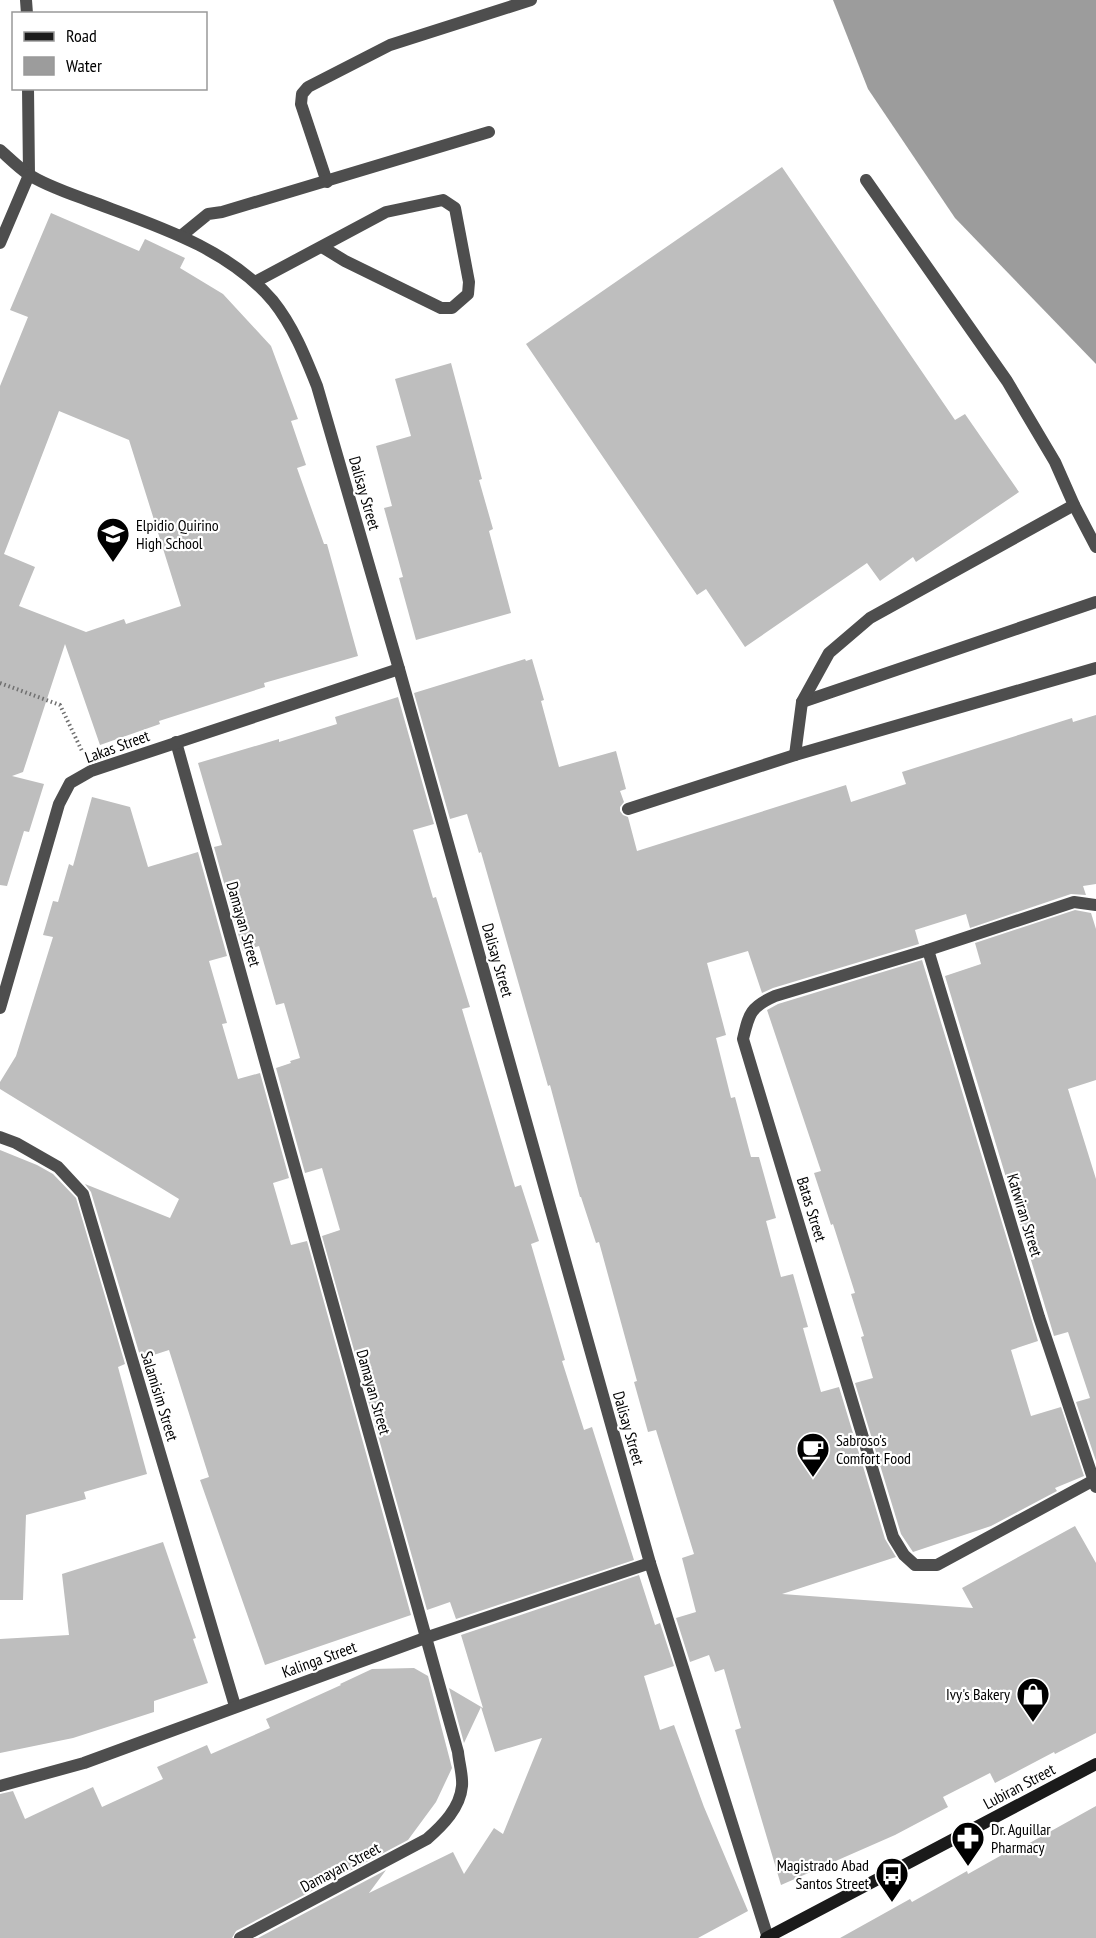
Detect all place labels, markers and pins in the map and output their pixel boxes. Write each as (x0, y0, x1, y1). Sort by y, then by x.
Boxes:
place label: Elpidio Quirino High School (136, 515, 219, 553)
school or university icon: Elpidio Quirino High School (95, 516, 131, 563)
place label: Sabroso's Comfort Food (836, 1430, 911, 1468)
cafe icon: Sabroso's Comfort Food (795, 1431, 831, 1478)
shop icon: Ivy's Bakery (1015, 1676, 1051, 1723)
place label: Ivy's Bakery (946, 1684, 1010, 1704)
place label: Dr. Aguillar Pharmacy (991, 1819, 1051, 1857)
pharmacy icon: Dr. Aguillar Pharmacy (950, 1820, 986, 1867)
place label: Magistrado Abad Santos Street (777, 1855, 870, 1893)
bus stop icon: Magistrado Abad Santos Street (874, 1856, 910, 1903)

